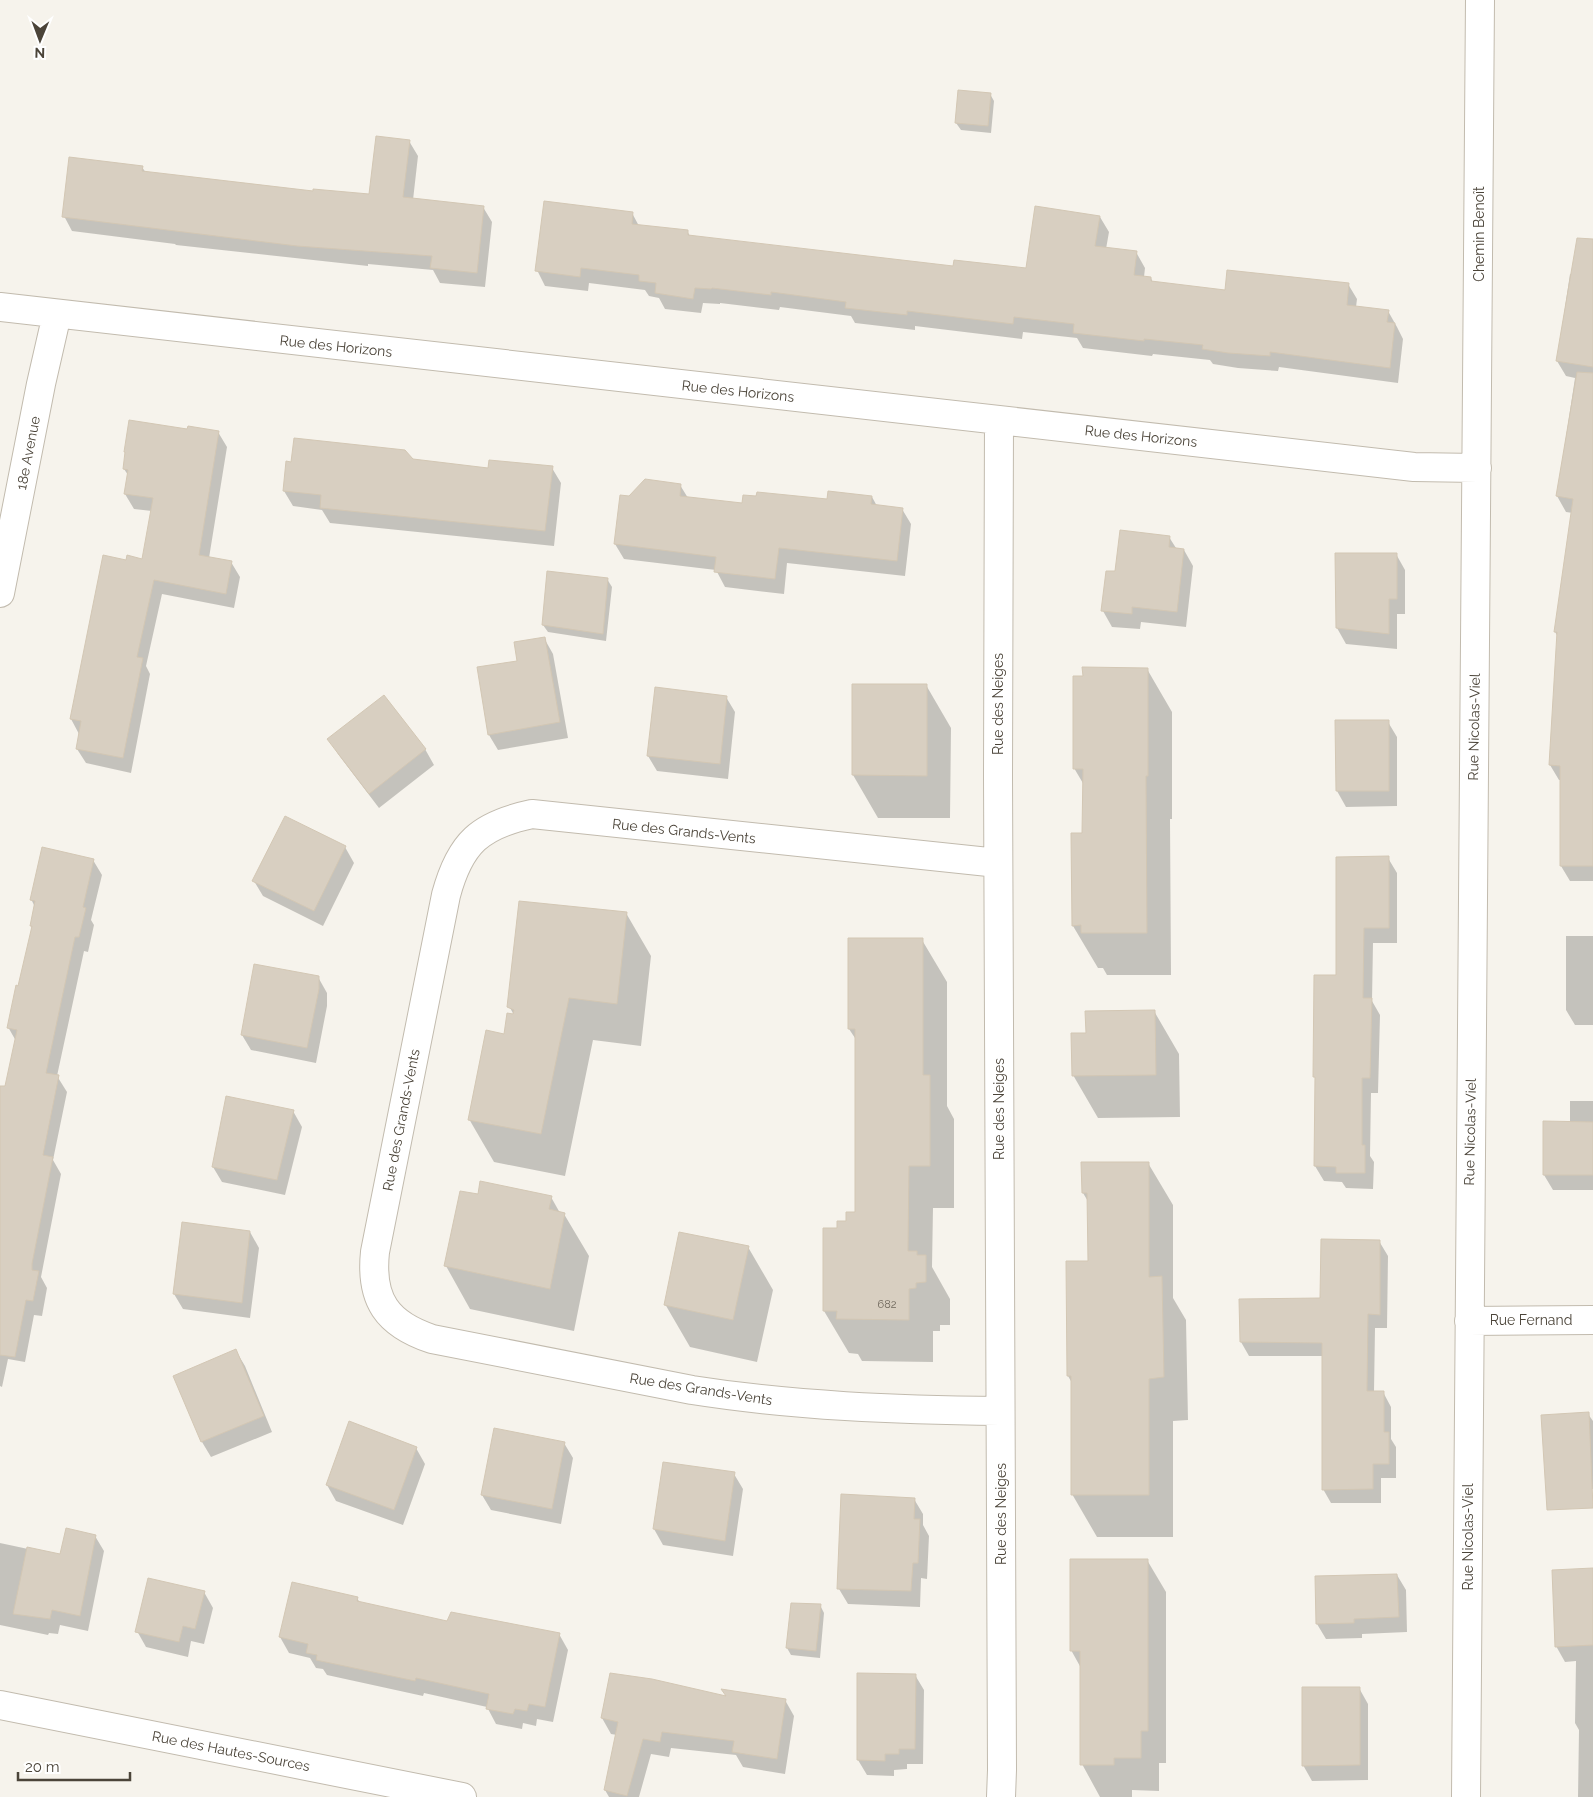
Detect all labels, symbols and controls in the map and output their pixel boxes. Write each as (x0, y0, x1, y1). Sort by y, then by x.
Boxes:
north arrow (15, 15, 65, 65)
text: N (34, 45, 45, 61)
street label: Chemin Benoît (1471, 186, 1487, 282)
street label: Rue des Horizons (279, 332, 393, 360)
street label: Rue des Horizons (681, 377, 795, 405)
street label: 18e Avenue (13, 415, 43, 491)
street label: Rue des Horizons (1084, 422, 1198, 450)
street label: Rue des Neiges (990, 653, 1006, 755)
street label: Rue Nicolas-Viel (1465, 673, 1483, 781)
street label: Rue des Grands-Vents (611, 816, 757, 847)
street label: Rue des Grands-Vents (379, 1047, 423, 1192)
street label: Rue des Neiges (991, 1058, 1007, 1160)
street label: Rue Nicolas-Viel (1461, 1078, 1479, 1186)
house number: 682 (878, 1298, 897, 1311)
street label: Rue Fernand (1490, 1312, 1572, 1328)
street label: Rue des Grands-Vents (628, 1370, 774, 1408)
street label: Rue des Neiges (993, 1463, 1009, 1565)
street label: Rue Nicolas-Viel (1460, 1483, 1476, 1591)
street label: Rue des Hautes-Sources (151, 1728, 312, 1774)
scale bar (18, 1750, 130, 1782)
text: 20 m (25, 1758, 60, 1776)

